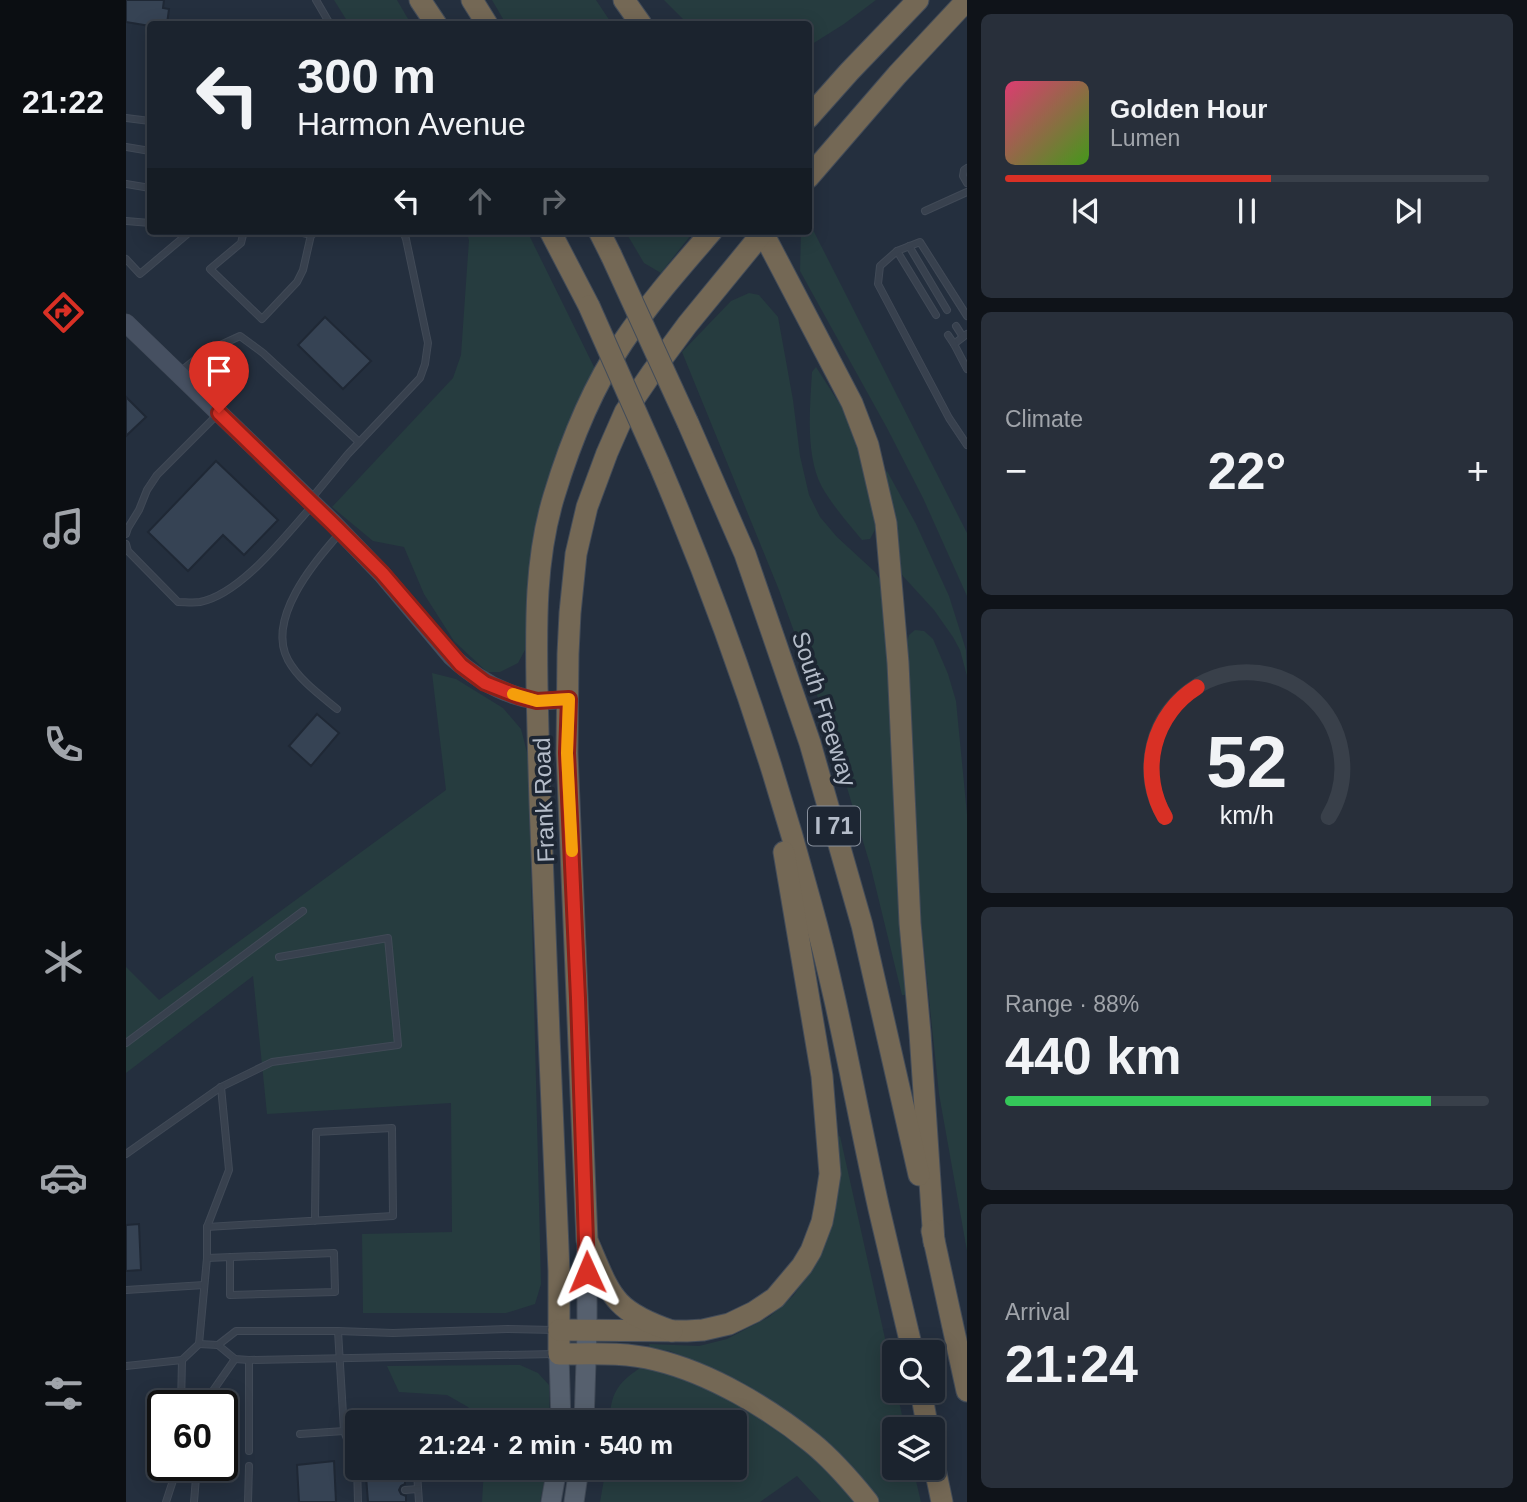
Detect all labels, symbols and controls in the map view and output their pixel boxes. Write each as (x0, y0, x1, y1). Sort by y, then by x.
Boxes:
icon: left (182, 49, 273, 140)
text: 300 m (297, 49, 436, 103)
text: 21:22 (22, 84, 104, 120)
text: Golden Hour (1110, 94, 1267, 124)
text: Harmon Avenue (297, 106, 526, 142)
text: Lumen (1110, 125, 1180, 151)
icon: left (388, 182, 426, 220)
icon: ahead (461, 182, 499, 220)
icon: right (534, 182, 572, 220)
icon: previous (1067, 192, 1105, 230)
icon: pause (1228, 192, 1266, 230)
icon: next (1389, 192, 1427, 230)
icon: directions (39, 288, 88, 337)
pin (189, 341, 249, 413)
icon: arrive (200, 352, 238, 390)
text: Climate (1005, 406, 1083, 432)
text: 22° (1208, 442, 1286, 500)
text: − (1005, 450, 1027, 492)
text: + (1467, 450, 1489, 492)
icon: music (39, 504, 88, 553)
street label: South Freeway (787, 628, 862, 790)
icon: phone (39, 720, 88, 769)
text: 52 (1207, 721, 1287, 802)
street label: Frank Road (528, 737, 559, 863)
text: km/h (1220, 801, 1274, 829)
road number: I 71 (808, 806, 860, 846)
icon: climate (39, 937, 88, 986)
text: Range · 88% (1005, 991, 1139, 1017)
text: 440 km (1005, 1027, 1181, 1085)
icon: car (39, 1153, 88, 1202)
position arrow (550, 1235, 624, 1309)
text: Arrival (1005, 1299, 1070, 1325)
text: 21:24 (1005, 1335, 1138, 1393)
map controls (882, 1340, 945, 1480)
button: search (882, 1340, 945, 1403)
icon: filters (39, 1369, 88, 1418)
speed limit sign: 60 (147, 1390, 238, 1481)
button: layers (882, 1417, 945, 1480)
text: 21:24 · 2 min · 540 m (419, 1430, 673, 1460)

